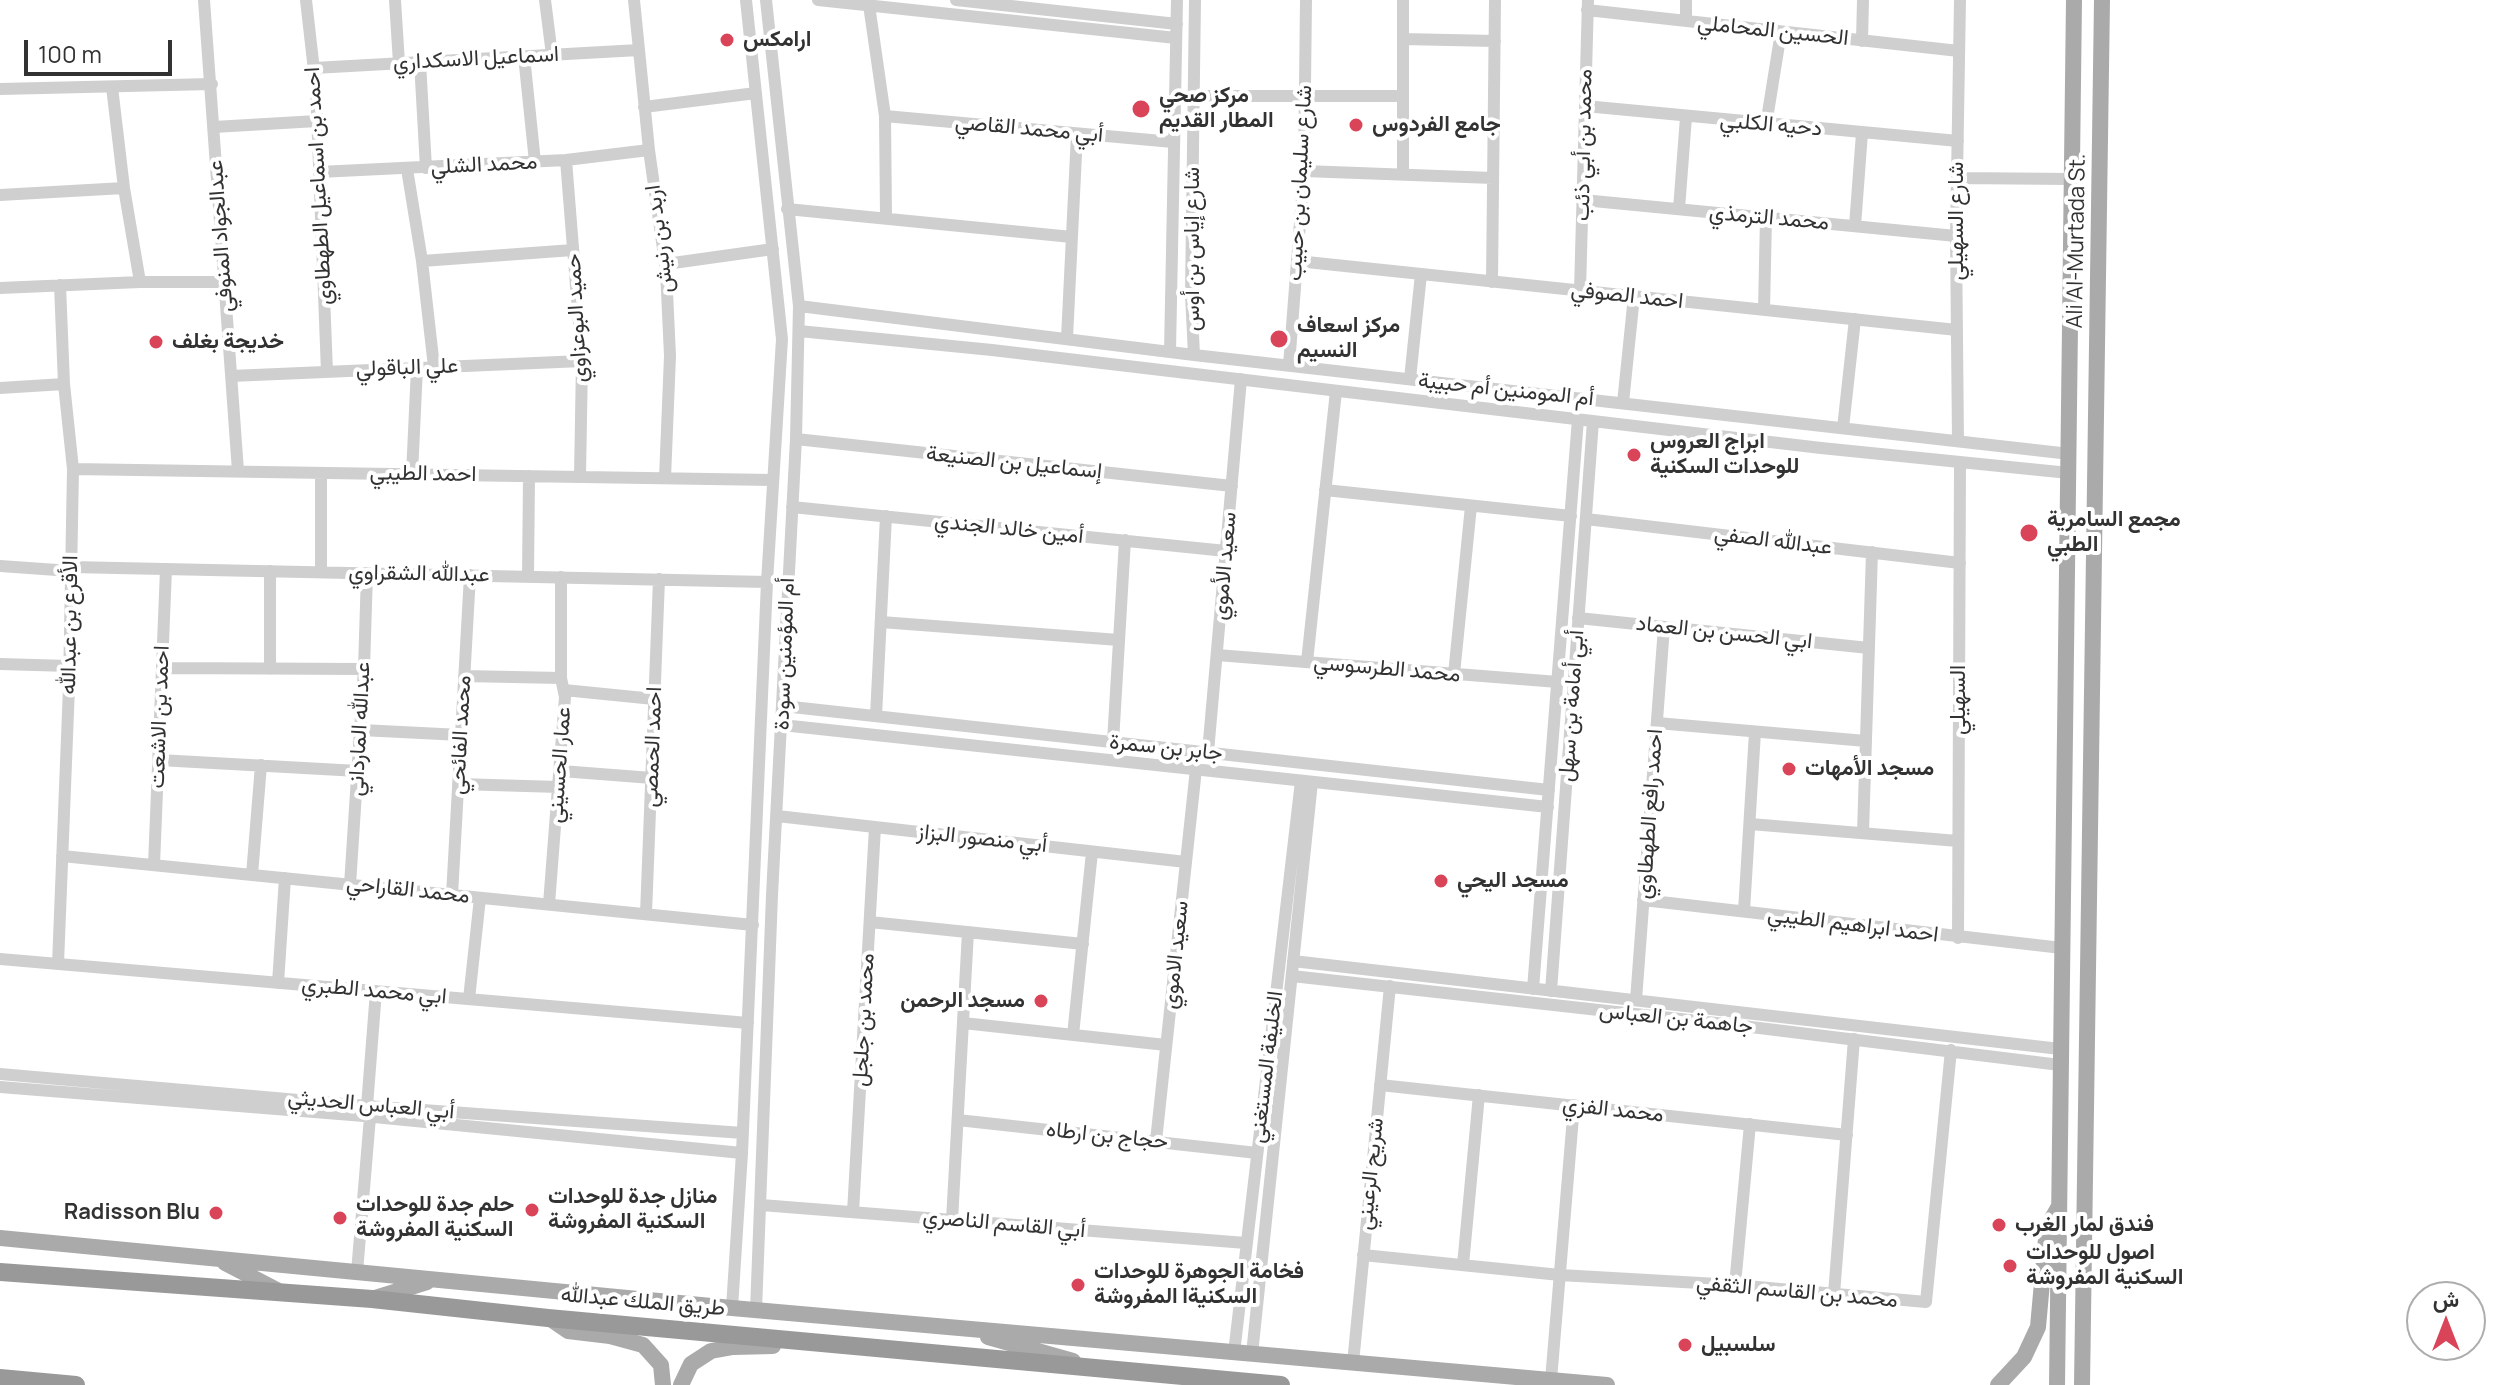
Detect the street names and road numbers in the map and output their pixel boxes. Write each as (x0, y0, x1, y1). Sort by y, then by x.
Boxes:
street label: الحسين المحاملي (1696, 10, 1850, 52)
street label: اسماعيل الاسكداري (392, 41, 560, 77)
street label: احمد بن اسماعيل الطهطاوي (300, 66, 338, 306)
street label: محمد بن أبي ذئب (1569, 69, 1599, 221)
street label: شارع سليمان بن حبيب (1282, 84, 1318, 282)
street label: دحيه الكلبي (1719, 107, 1823, 143)
street label: أبي محمد القاصي (954, 109, 1104, 149)
street label: محمد الشلي (430, 149, 538, 181)
street label: Ali Al-Murtada St. (2062, 153, 2092, 329)
street label: عبدالجواد المنوفي (203, 159, 239, 313)
street label: شارع السهيلي (1944, 162, 1970, 280)
street label: شارع إياس بن أوس (1180, 167, 1206, 331)
street label: اربد بن رنيش (640, 183, 680, 295)
street label: محمد الترمذي (1708, 200, 1830, 236)
street label: حميد البوعزاوي (560, 253, 594, 383)
street label: احمد الصوفي (1569, 277, 1685, 315)
street label: علي الباقولي (355, 353, 459, 383)
street label: أم المومنين أم حبيبة (1417, 368, 1595, 412)
street label: إسماعيل بن الصنيعة (925, 441, 1103, 485)
street label: احمد الطيبي (369, 460, 477, 488)
street label: أمين خالد الجندي (933, 508, 1085, 550)
street label: سعيد الأموي (1207, 511, 1243, 621)
street label: عبدالله الصفي (1713, 521, 1833, 561)
street label: الأقرع بن عبدالله (56, 555, 84, 695)
street label: عبدالله الشقراوي (348, 560, 490, 588)
street label: أم المؤمنين سودة (769, 577, 801, 731)
street label: ابي الحسن بن العماد (1634, 611, 1814, 655)
street label: أبي أمامة بن سهل (1554, 629, 1590, 783)
street label: احمد بن الاشعت (144, 645, 176, 789)
street label: محمد الطرسوسي (1312, 649, 1462, 689)
street label: عبدالله المارداني (343, 661, 377, 797)
street label: السهيلي (1946, 665, 1972, 735)
street label: محمد الفائحي (445, 675, 477, 795)
street label: احمد الحمصي (638, 686, 668, 808)
street label: عمار الحسيني (543, 706, 577, 824)
street label: احمد رافع الطهطاوي (1631, 728, 1669, 900)
street label: جابر بن سمرة (1108, 729, 1224, 767)
street label: أبي منصور البزاز (916, 819, 1048, 859)
street label: محمد القاراحي (345, 870, 471, 910)
street label: سعيد الاموي (1157, 900, 1195, 1010)
street label: احمد ابراهيم الطيبي (1766, 901, 1940, 949)
street label: محمد بن جلجل (847, 953, 881, 1087)
street label: ابي محمد الطبري (300, 972, 448, 1010)
street label: الخليفة المستغني (1245, 989, 1289, 1145)
street label: جاهمة بن العباس (1598, 998, 1754, 1040)
street label: أبي العباس الحديثي (287, 1085, 455, 1125)
street label: محمد الفزي (1561, 1092, 1665, 1128)
street label: حجاج بن ارطاه (1045, 1116, 1169, 1156)
street label: شريح الرعيني (1352, 1117, 1390, 1231)
street label: أبي القاسم الناصري (922, 1204, 1086, 1244)
street label: محمد بن القاسم الثقفي (1695, 1270, 1899, 1314)
street label: طريق الملك عبدالله (560, 1282, 726, 1322)

